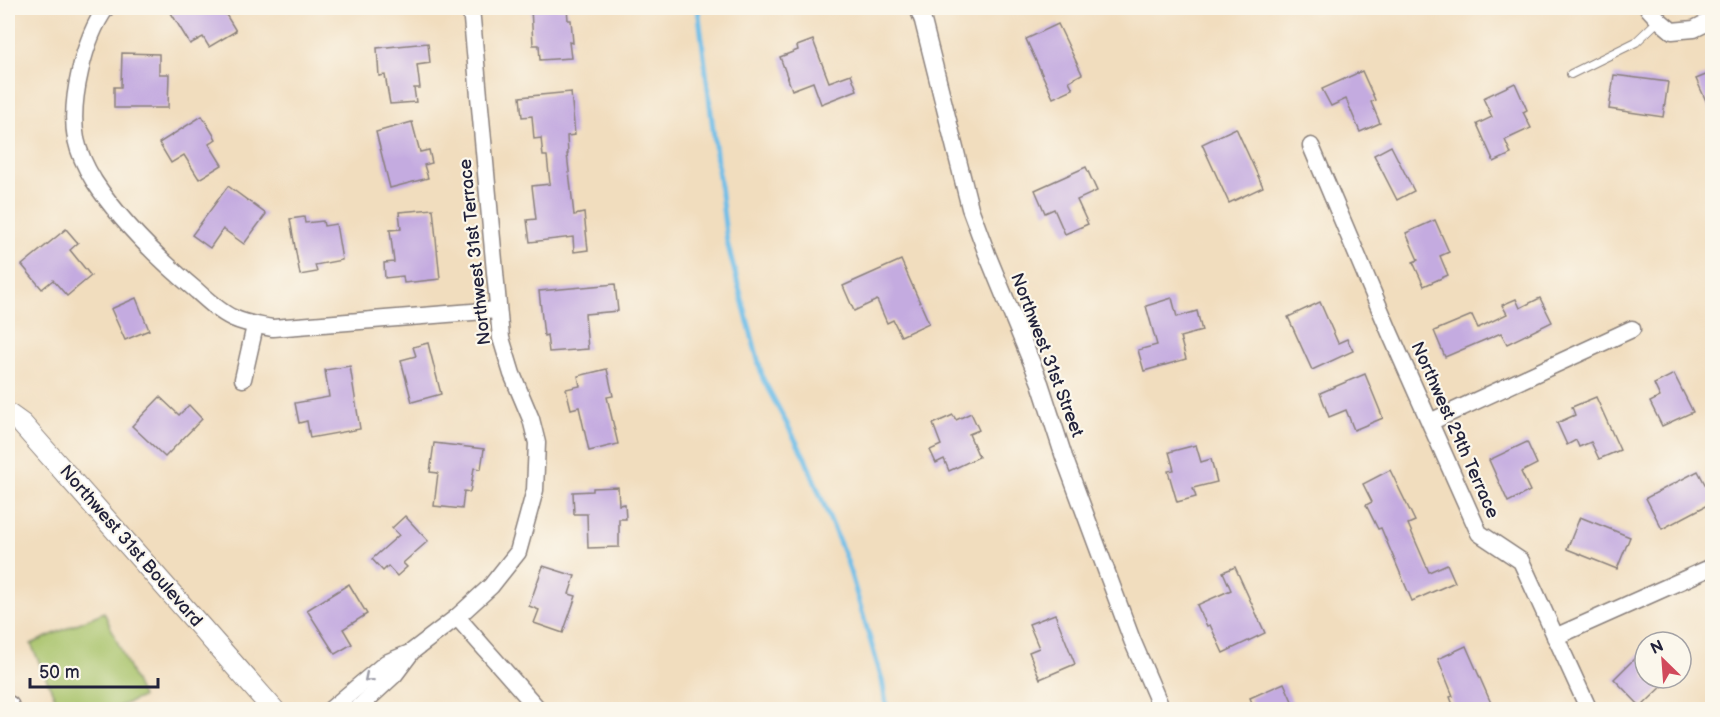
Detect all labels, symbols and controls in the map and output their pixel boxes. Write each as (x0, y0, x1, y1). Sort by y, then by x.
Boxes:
street label: Northwest 31st Terrace (455, 158, 495, 346)
street label: Northwest 31st Street (1006, 270, 1088, 440)
street label: Northwest 29th Terrace (1407, 338, 1504, 522)
street label: Northwest 31st Boulevard (55, 461, 207, 631)
north arrow (1633, 630, 1693, 690)
text: N (1648, 637, 1667, 659)
scale bar (30, 651, 158, 689)
text: 50 m (39, 662, 80, 683)
one-way arrow (364, 671, 375, 682)

